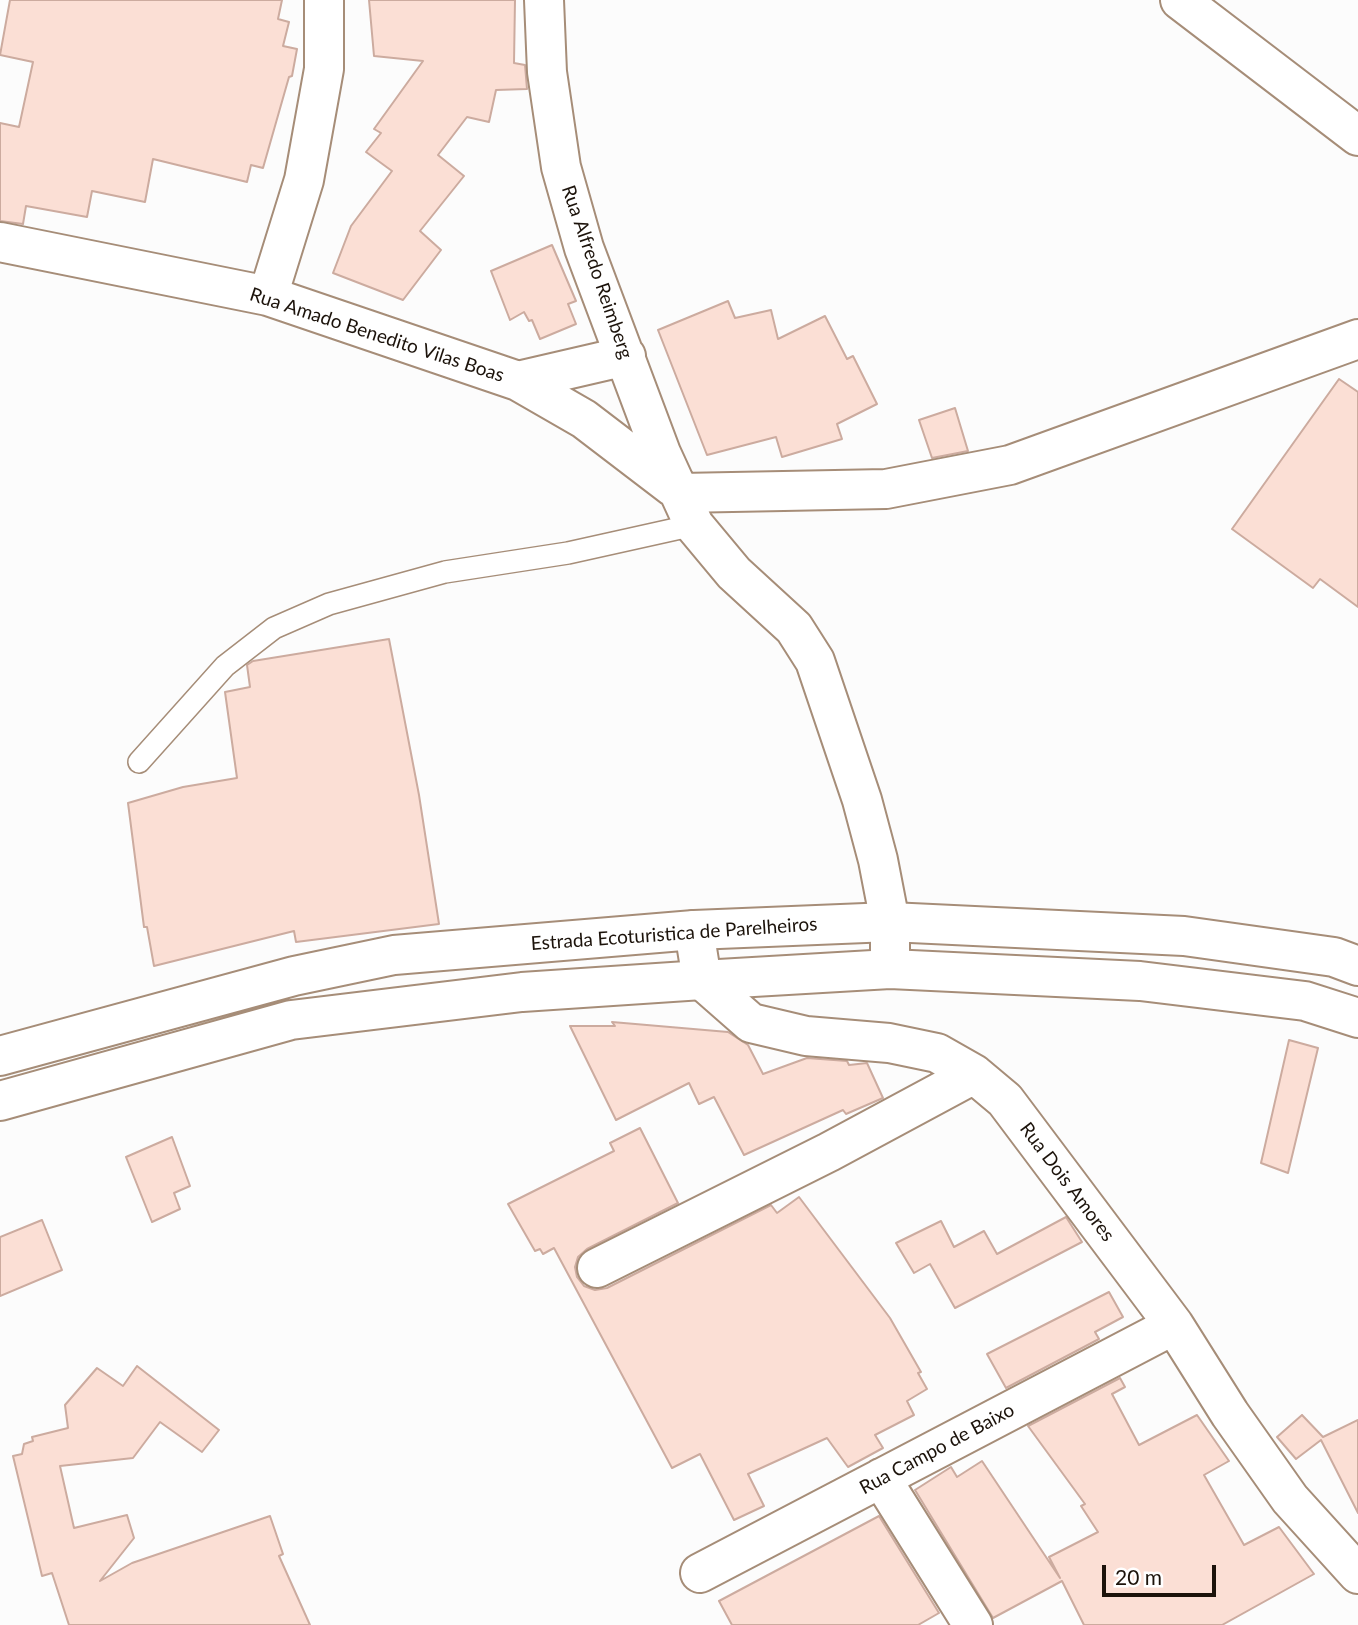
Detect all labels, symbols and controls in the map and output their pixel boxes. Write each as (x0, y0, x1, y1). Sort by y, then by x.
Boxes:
street label: Rua Alfredo Reimberg (557, 182, 637, 362)
street label: Rua Amado Benedito Vilas Boas (247, 283, 507, 387)
street label: Estrada Ecoturistica de Parelheiros (530, 913, 818, 955)
street label: Rua Dois Amores (1015, 1118, 1119, 1246)
street label: Rua Campo de Baixo (856, 1399, 1018, 1499)
scale bar (1106, 1552, 1220, 1596)
text: 20 m (1115, 1564, 1162, 1589)

